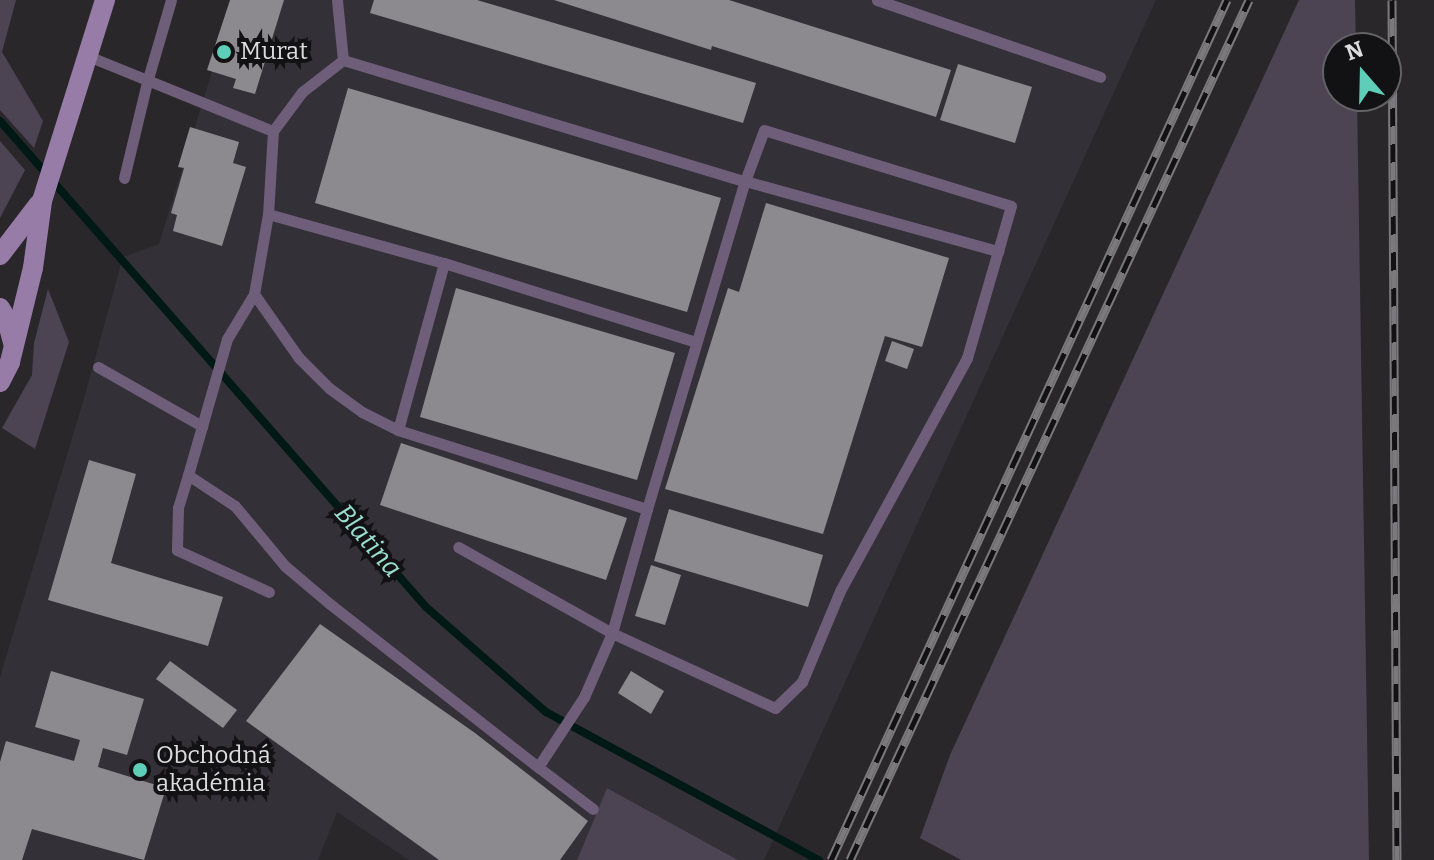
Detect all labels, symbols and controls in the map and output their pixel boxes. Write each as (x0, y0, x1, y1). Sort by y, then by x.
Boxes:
north arrow (1322, 32, 1402, 112)
text: N (1342, 35, 1367, 66)
place label: Murat (240, 38, 308, 66)
marker: Murat (215, 43, 233, 61)
water label: Blatina (328, 498, 408, 584)
place label: Obchodná akadémia (156, 742, 271, 798)
marker: Obchodná akadémia (131, 761, 149, 779)

